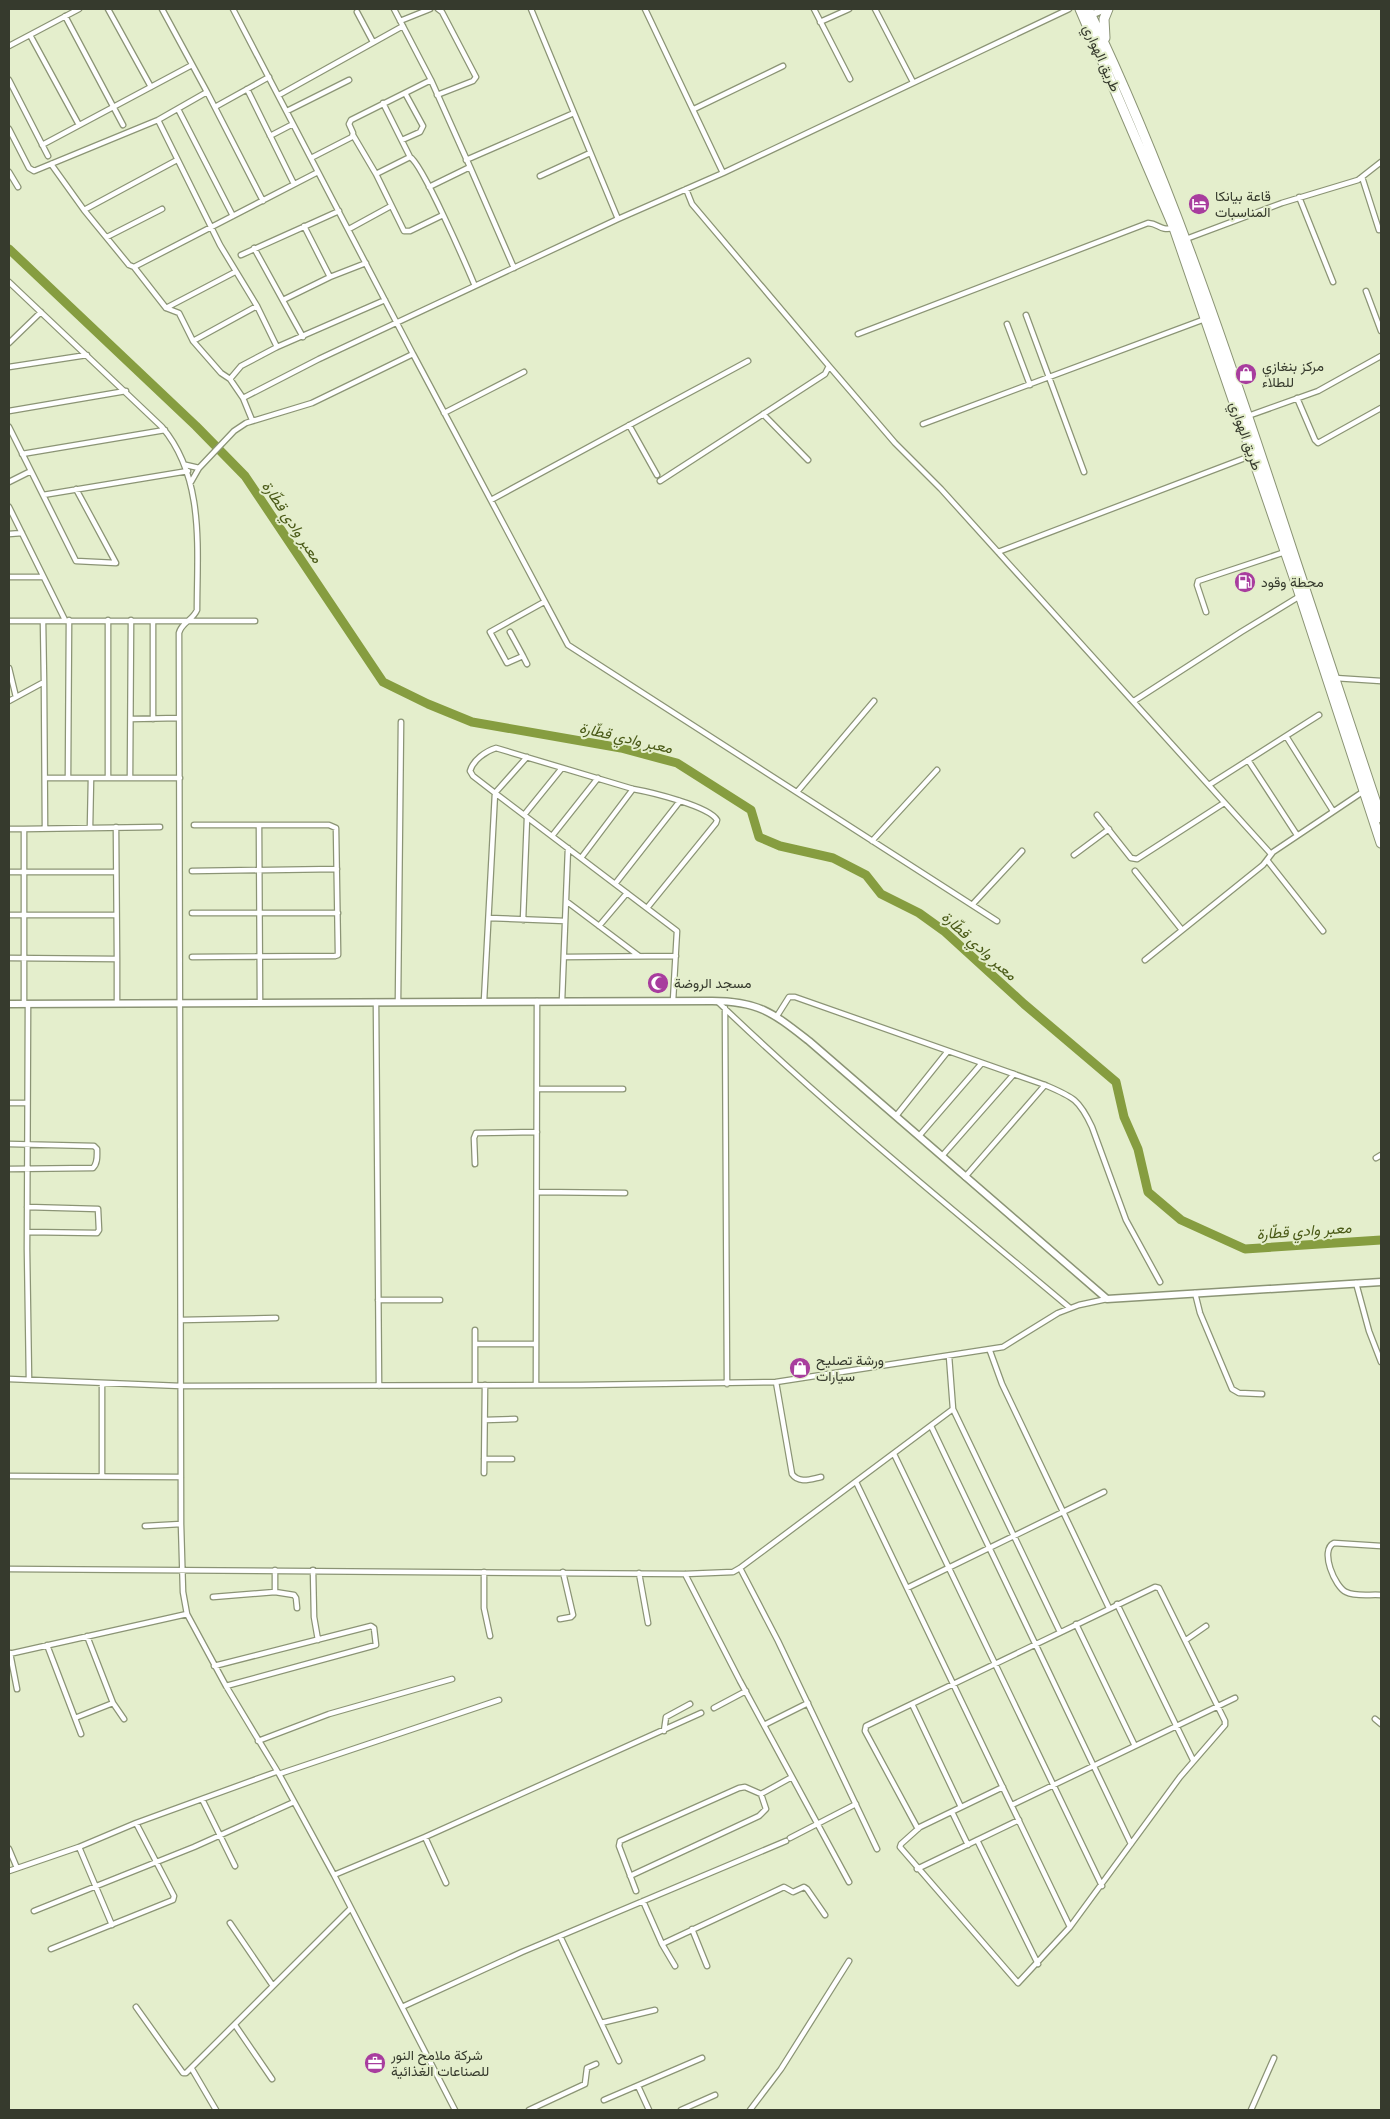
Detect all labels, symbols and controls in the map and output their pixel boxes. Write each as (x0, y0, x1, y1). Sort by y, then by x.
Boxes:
street label: طريق الهواري (1076, 22, 1124, 96)
place label: قاعة بيانكا المناسبات (1215, 188, 1271, 221)
hotel icon: قاعة بيانكا المناسبات (1187, 192, 1211, 216)
place label: مركز بنغازي للطلاء (1262, 358, 1324, 390)
shop icon: مركز بنغازي للطلاء (1234, 362, 1258, 386)
street label: طريق الهواري (1223, 400, 1265, 474)
water label: معبر وادي قطّارة (256, 478, 327, 569)
fuel station icon: محطة وقود (1233, 570, 1257, 594)
place label: محطة وقود (1261, 574, 1324, 591)
water label: معبر وادي قطّارة (577, 719, 675, 761)
water label: معبر وادي قطّارة (936, 908, 1021, 987)
mosque icon: مسجد الروضة (646, 971, 670, 995)
place label: مسجد الروضة (674, 975, 752, 992)
water label: معبر وادي قطّارة (1256, 1219, 1353, 1246)
place label: ورشة تصليح سيارات (816, 1352, 884, 1385)
shop icon: ورشة تصليح سيارات (788, 1356, 812, 1380)
place label: شركة ملامح النور للصناعات الغذائية (390, 2047, 489, 2079)
office icon: شركة ملامح النور للصناعات الغذائية (363, 2051, 387, 2075)

